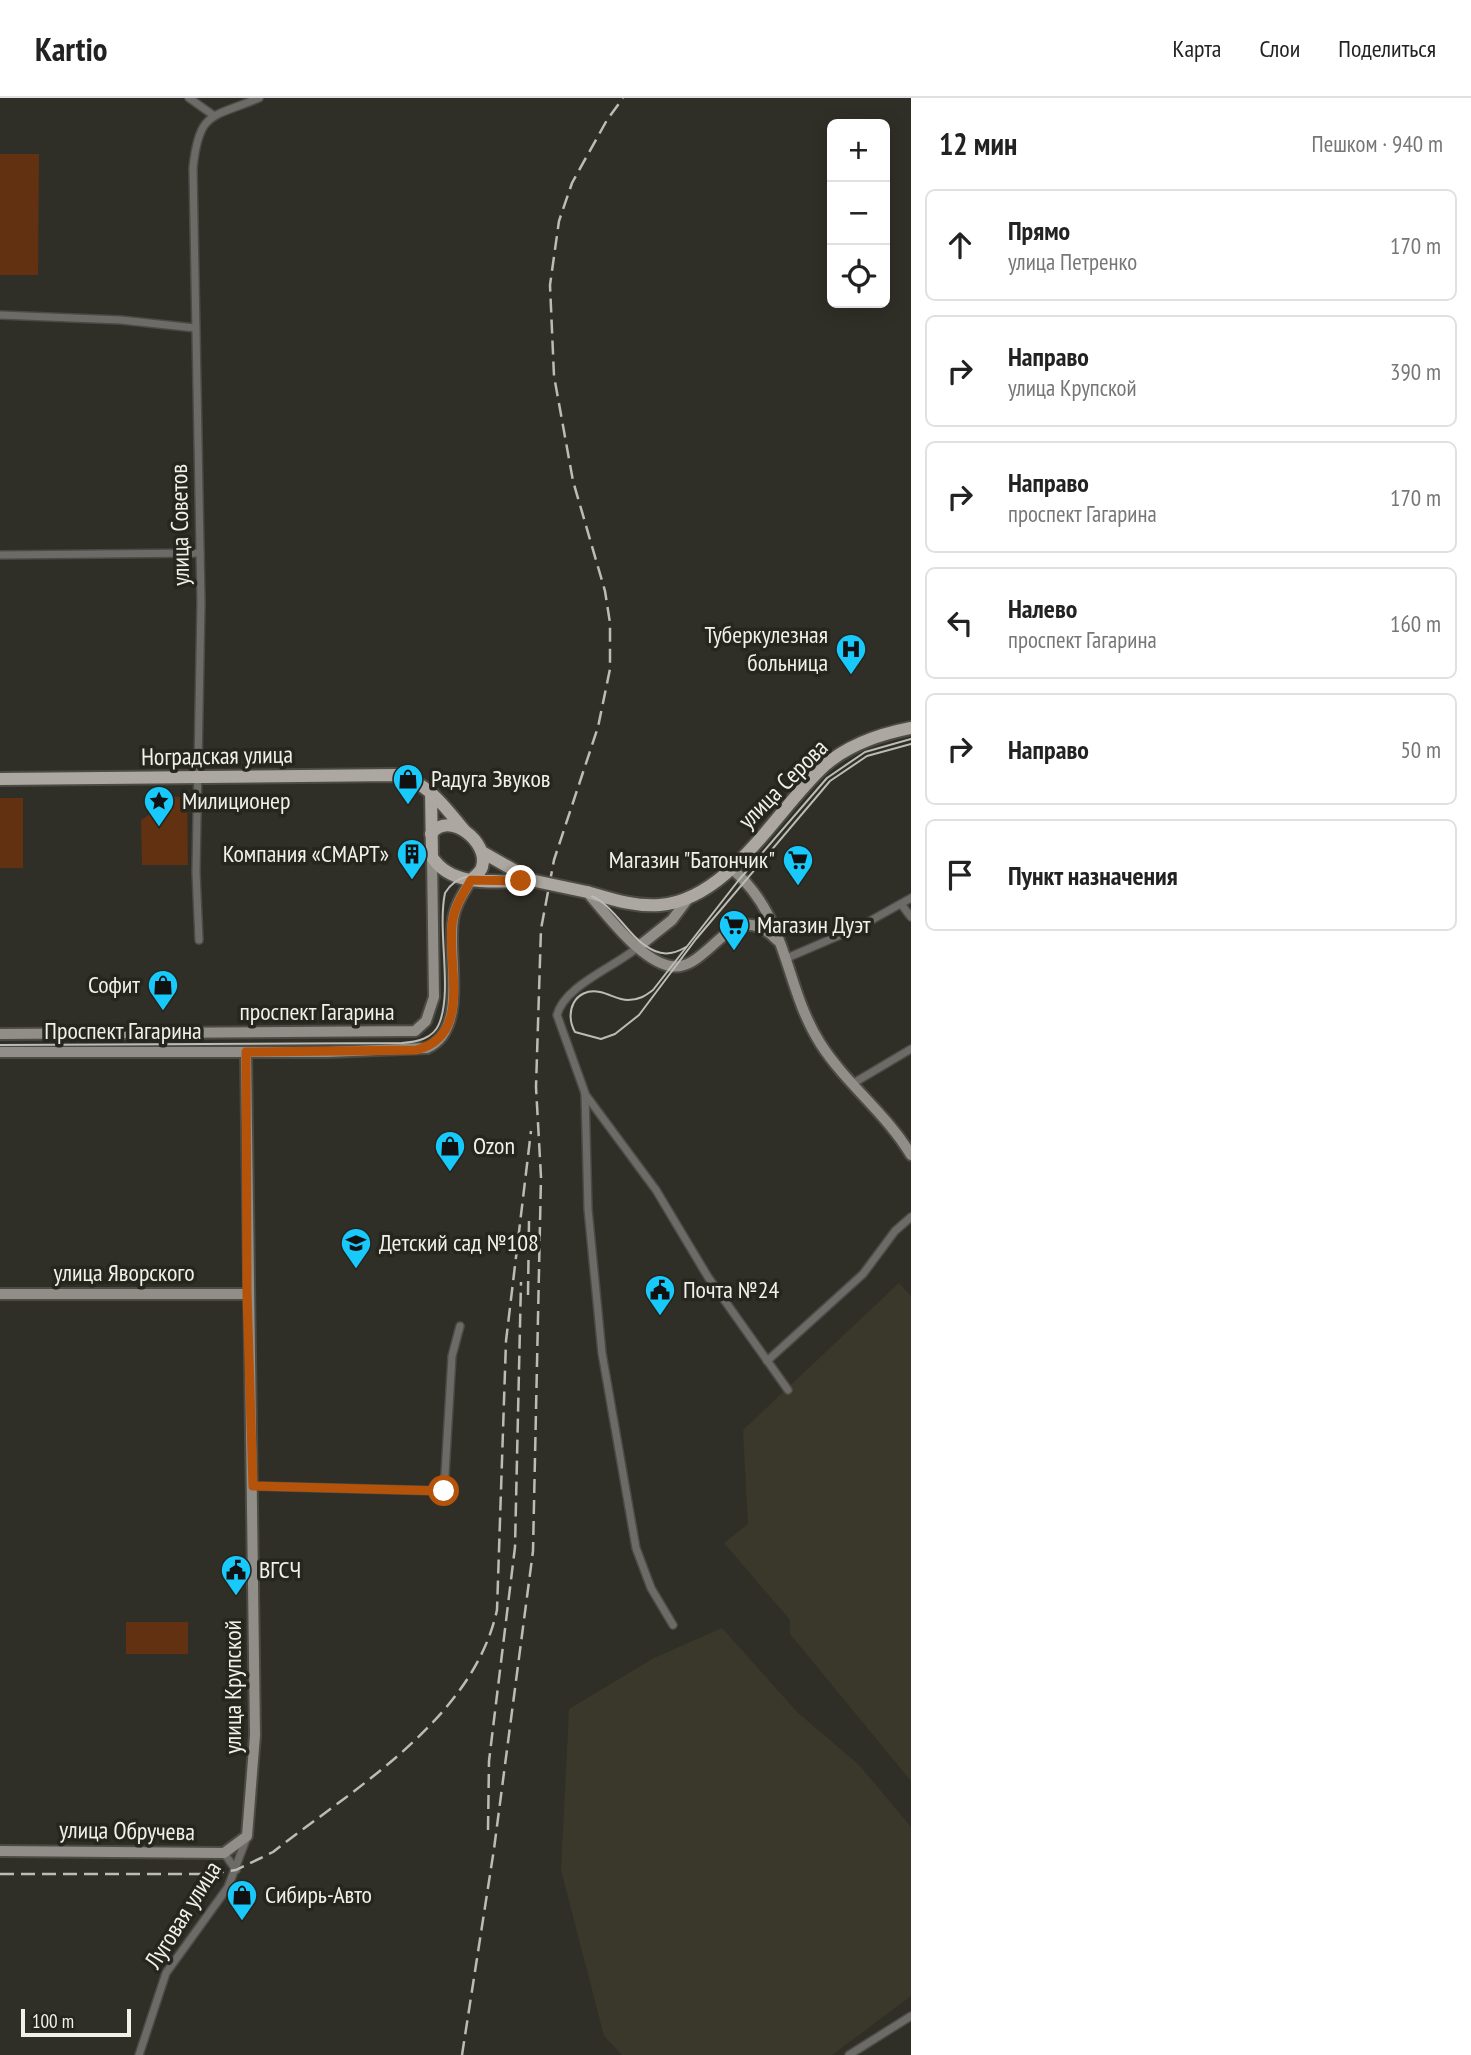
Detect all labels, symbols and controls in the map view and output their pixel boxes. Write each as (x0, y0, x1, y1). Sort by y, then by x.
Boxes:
text: Kartio (35, 27, 108, 70)
text: Карта (1173, 33, 1221, 64)
text: Слои (1259, 33, 1300, 64)
text: Поделиться (1338, 33, 1436, 64)
map controls (827, 119, 890, 308)
button: + (827, 119, 890, 182)
text: 12 мин (939, 124, 1017, 163)
text: Пешком · 940 m (1312, 129, 1443, 158)
button: − (827, 182, 890, 245)
text: Прямо (1008, 214, 1070, 247)
icon: ahead (941, 226, 979, 264)
text: 170 m (1390, 231, 1441, 260)
button: locate (827, 245, 890, 308)
text: улица Петренко (1008, 247, 1137, 276)
text: Направо (1008, 340, 1089, 373)
icon: right (941, 352, 979, 390)
text: 390 m (1390, 357, 1441, 386)
text: улица Крупской (1008, 373, 1137, 402)
street label: улица Советов (163, 464, 196, 586)
text: Направо (1008, 466, 1089, 499)
icon: right (941, 478, 979, 516)
text: 170 m (1390, 483, 1441, 512)
text: проспект Гагарина (1008, 499, 1157, 528)
text: Налево (1008, 592, 1077, 625)
icon: left (941, 604, 979, 642)
text: 160 m (1390, 609, 1441, 638)
place label: Туберкулезная больница (705, 619, 828, 678)
text: проспект Гагарина (1008, 625, 1157, 654)
hospital icon: Туберкулезная больница (834, 632, 868, 676)
icon: right (941, 730, 979, 768)
street label: улица Серова (731, 732, 834, 835)
text: Направо (1008, 733, 1089, 766)
text: 50 m (1400, 735, 1441, 764)
street label: Ноградская улица (141, 739, 293, 772)
shop icon: Радуга Звуков (391, 762, 425, 806)
place label: Радуга Звуков (431, 763, 550, 794)
place icon: Милиционер (142, 784, 176, 828)
place label: Милиционер (182, 785, 290, 816)
building icon: Компания «СМАРТ» (395, 837, 429, 881)
place label: Компания «СМАРТ» (223, 838, 389, 869)
supermarket icon: Магазин "Батончик" (781, 843, 815, 887)
place label: Магазин "Батончик" (609, 844, 775, 875)
icon: arrive (941, 856, 979, 894)
text: Пункт назначения (1008, 859, 1178, 892)
route end (505, 865, 536, 896)
supermarket icon: Магазин Дуэт (717, 908, 751, 952)
place label: Магазин Дуэт (757, 909, 871, 940)
shop icon: Софит (146, 968, 180, 1012)
place label: Софит (88, 969, 140, 1000)
street label: проспект Гагарина (239, 996, 395, 1027)
street label: Проспект Гагарина (44, 1015, 202, 1046)
shop icon: Ozon (433, 1129, 467, 1173)
place label: Ozon (473, 1130, 515, 1161)
school or university icon: Детский сад №108 (339, 1226, 373, 1270)
place label: Детский сад №108 (379, 1227, 539, 1258)
street label: улица Яворского (53, 1257, 195, 1288)
public building icon: Почта №24 (643, 1273, 677, 1317)
place label: Почта №24 (683, 1274, 779, 1305)
route start (428, 1475, 459, 1506)
public building icon: ВГСЧ (219, 1553, 253, 1597)
place label: ВГСЧ (259, 1554, 301, 1585)
street label: улица Крупской (217, 1620, 248, 1754)
street label: улица Обручева (59, 1814, 195, 1847)
street label: Луговая улица (137, 1855, 228, 1975)
shop icon: Сибирь-Авто (225, 1878, 259, 1922)
place label: Сибирь-Авто (265, 1879, 372, 1910)
scale bar (21, 2006, 131, 2038)
text: 100 m (32, 2009, 74, 2033)

